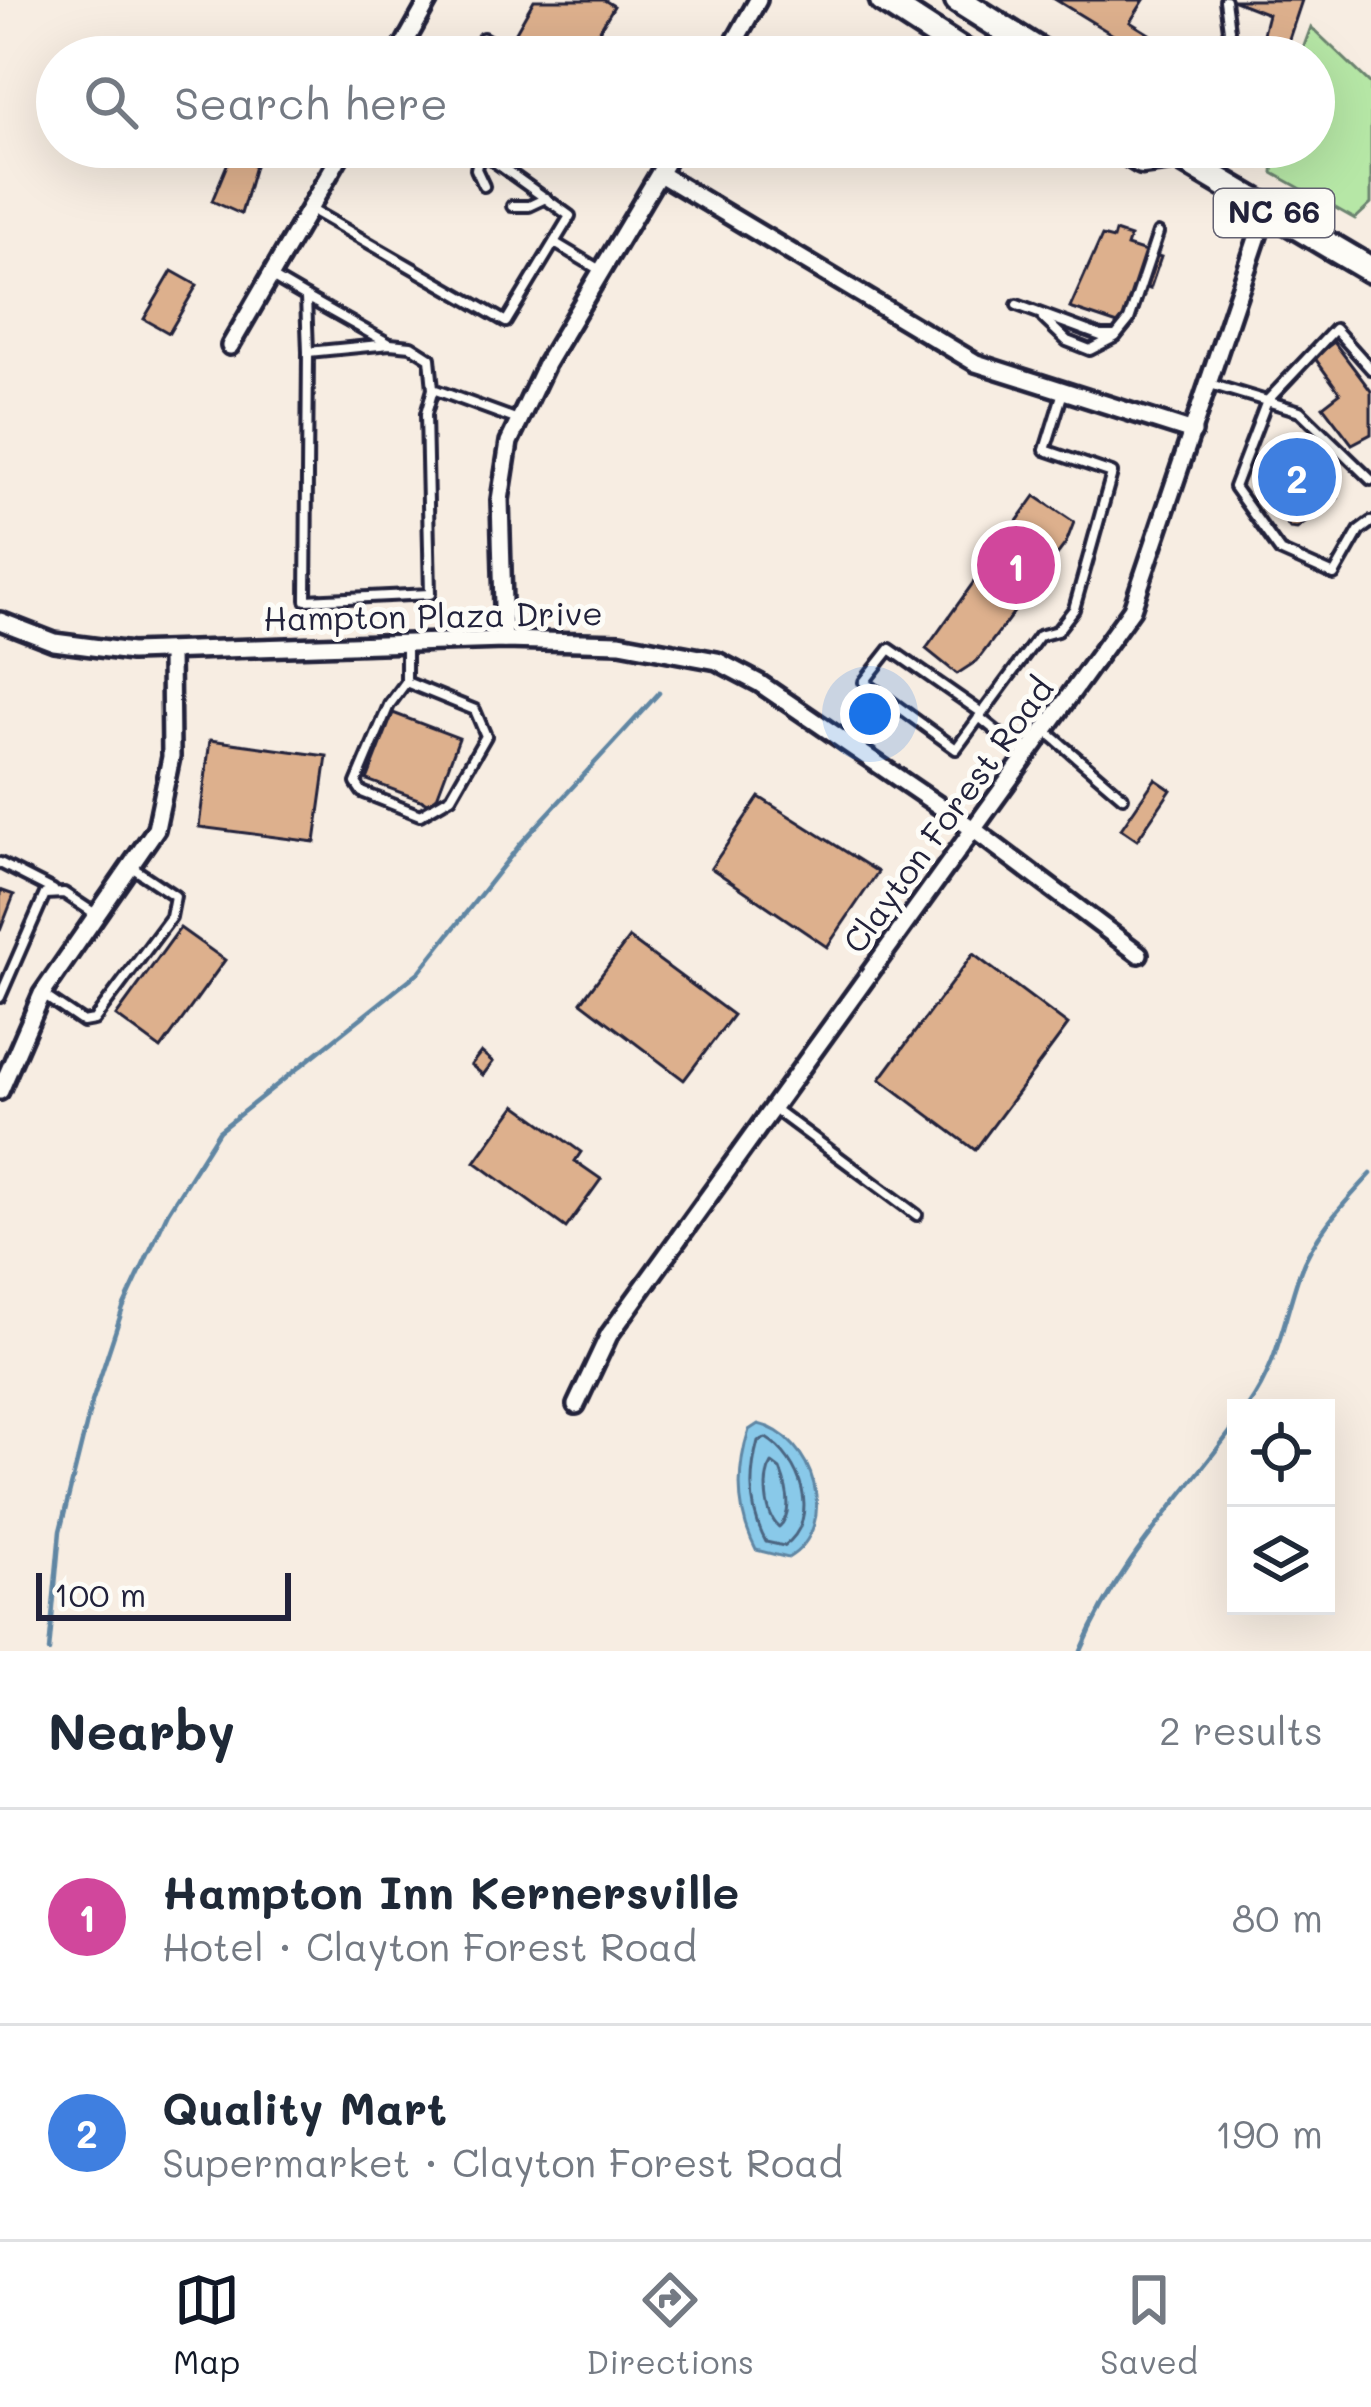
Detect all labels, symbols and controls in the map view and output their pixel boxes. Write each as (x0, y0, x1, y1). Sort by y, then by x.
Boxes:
search box (36, 36, 1335, 168)
icon: search (78, 69, 144, 135)
text: Search here (174, 73, 448, 131)
road number: NC 66 (1214, 189, 1334, 237)
pin: 2 (1258, 432, 1336, 522)
pin: 1 (977, 520, 1055, 610)
street label: Hampton Plaza Drive (263, 590, 603, 639)
street label: Clayton Forest Road (832, 668, 1062, 961)
your location (840, 684, 900, 744)
map controls (1227, 1399, 1335, 1615)
button: locate (1227, 1399, 1335, 1507)
button: layers (1227, 1507, 1335, 1615)
scale bar (36, 1567, 291, 1620)
text: 100 m (54, 1572, 146, 1615)
text: Nearby (48, 1696, 235, 1763)
text: 2 results (1159, 1704, 1323, 1755)
text: Hampton Inn Kernersville (162, 1862, 739, 1920)
text: 1 (78, 1891, 96, 1942)
text: 80 m (1232, 1891, 1323, 1942)
text: Hotel · Clayton Forest Road (162, 1920, 697, 1971)
text: Quality Mart (162, 2078, 447, 2136)
text: 2 (76, 2107, 98, 2158)
text: 190 m (1215, 2107, 1323, 2158)
text: Supermarket · Clayton Forest Road (162, 2136, 843, 2187)
tab: Map (173, 2267, 240, 2382)
tab: Directions (586, 2267, 754, 2382)
tab: Saved (1100, 2267, 1198, 2382)

